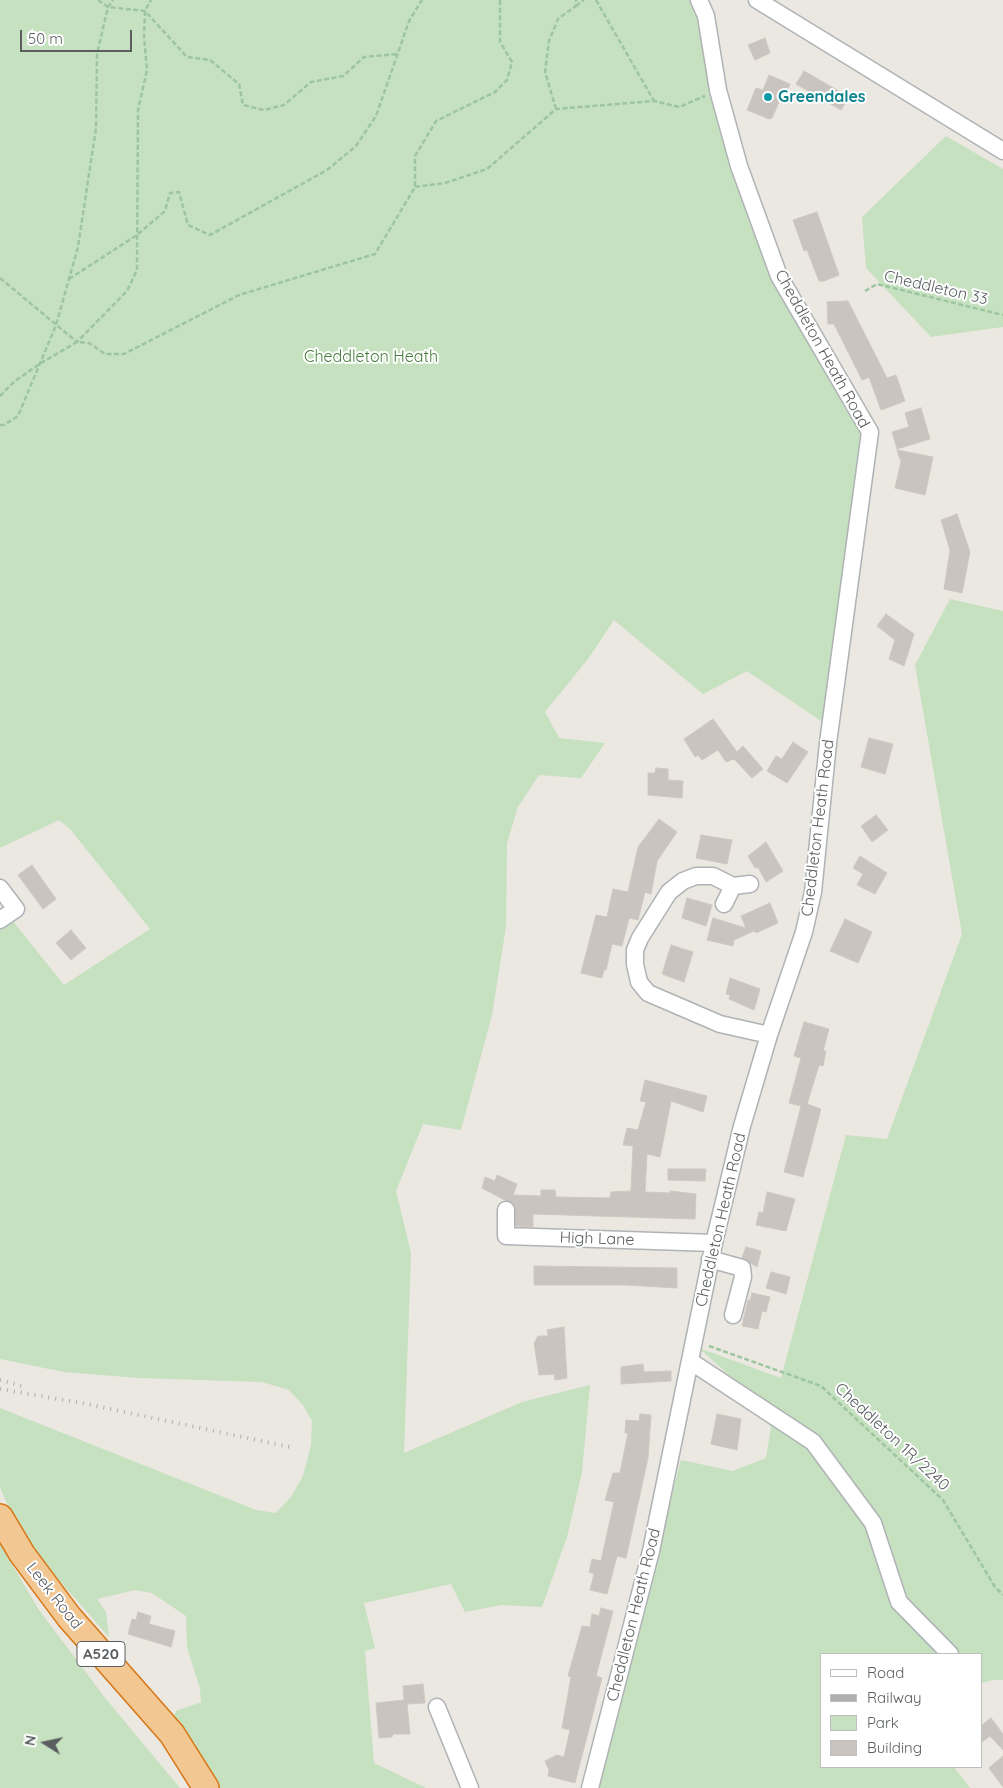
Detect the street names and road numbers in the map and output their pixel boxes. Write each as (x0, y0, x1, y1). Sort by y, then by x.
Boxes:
street label: Cheddleton Heath Road (770, 266, 874, 432)
street label: Cheddleton 33 (882, 267, 990, 309)
street label: Cheddleton Heath Road (798, 738, 838, 918)
street label: Cheddleton Heath Road (692, 1131, 750, 1309)
street label: High Lane (559, 1228, 635, 1250)
street label: Cheddleton 1R/2240 (831, 1379, 953, 1495)
street label: Cheddleton Heath Road (603, 1526, 665, 1704)
street label: Leek Road (22, 1559, 86, 1633)
road number: A520 (77, 1642, 125, 1666)

